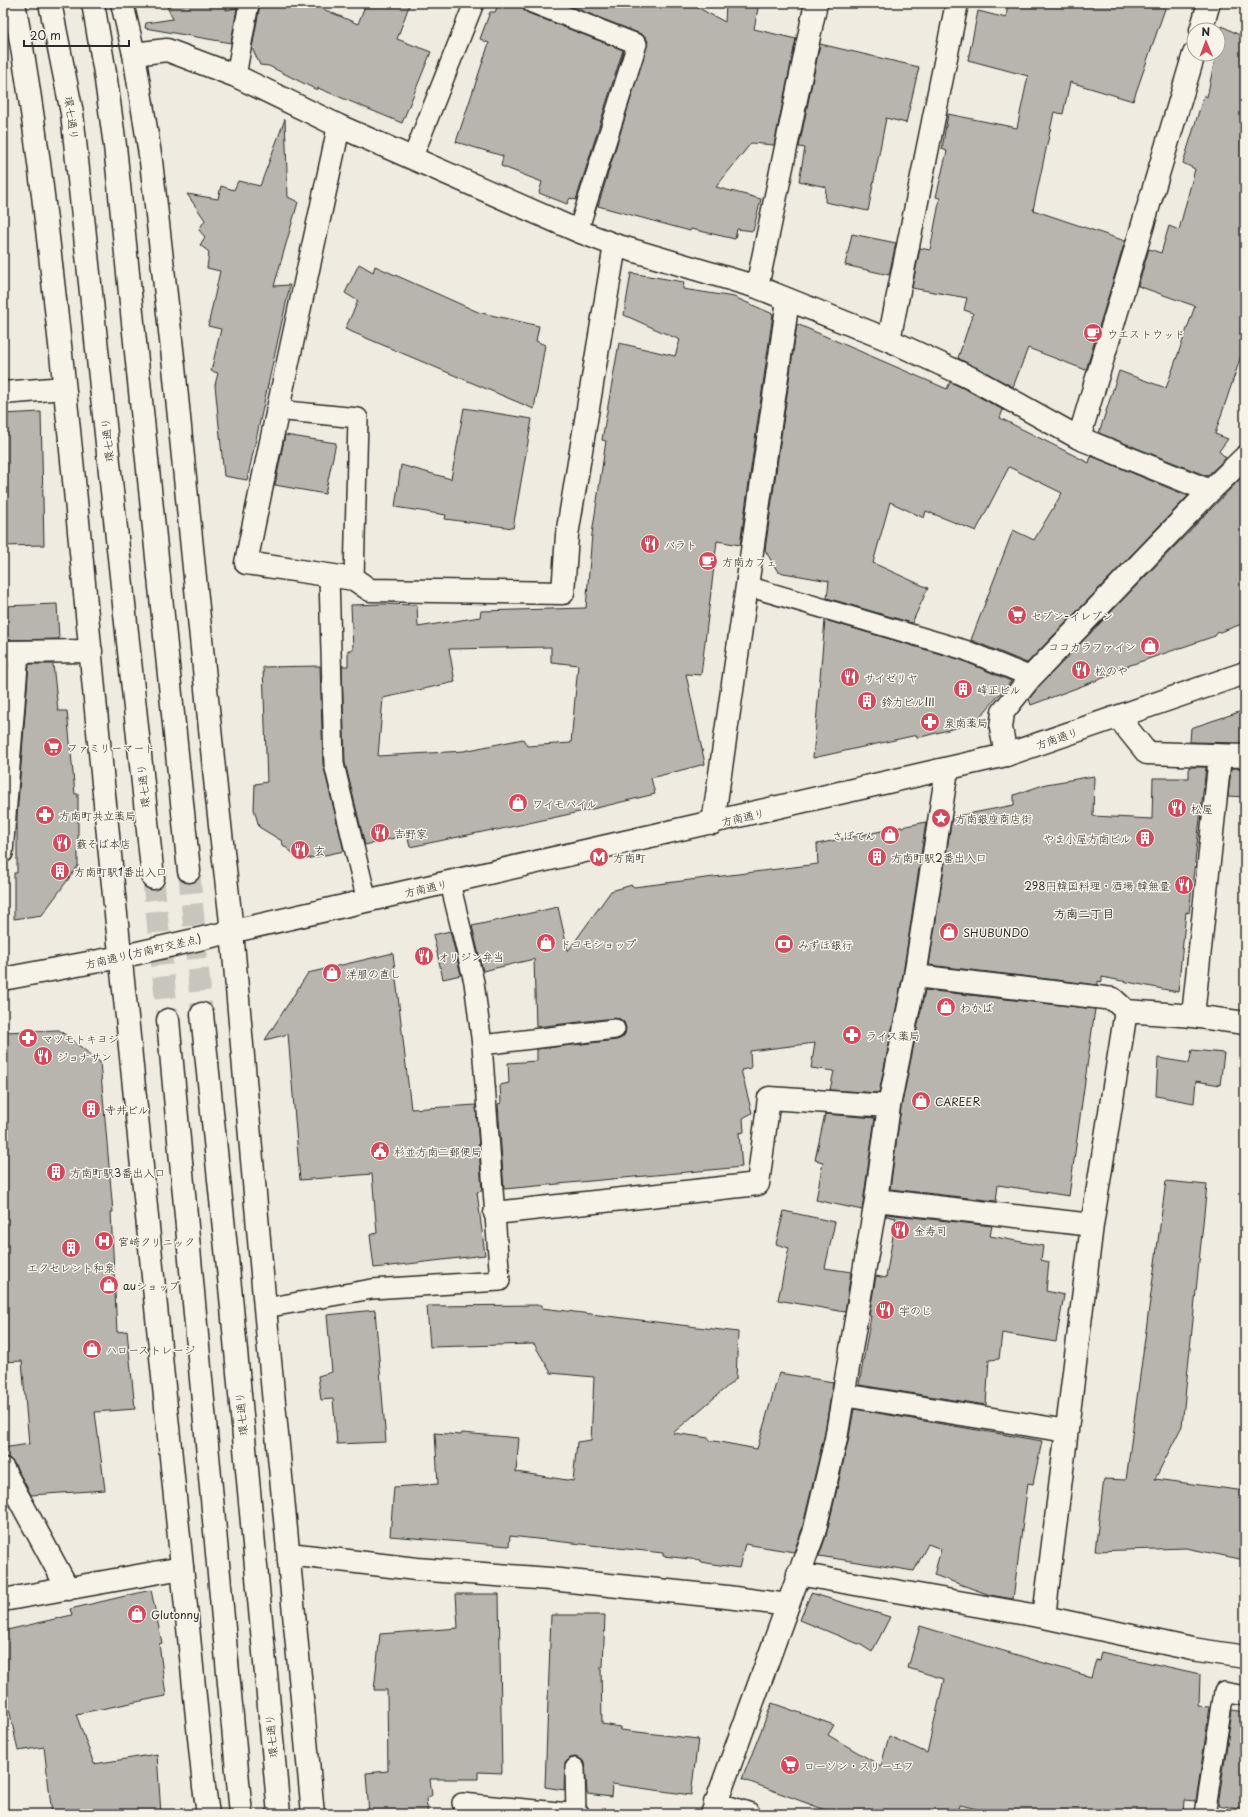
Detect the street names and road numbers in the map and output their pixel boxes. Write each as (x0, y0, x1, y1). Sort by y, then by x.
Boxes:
street label: 環七通り (61, 95, 83, 141)
street label: 環七通り (96, 417, 118, 463)
street label: 方南通り (1033, 723, 1081, 753)
street label: 環七通り (132, 763, 154, 809)
street label: 方南通り (720, 804, 766, 830)
street label: 方南通り (403, 875, 449, 901)
street label: 方南通り(方南町交差点) (83, 929, 203, 973)
street label: 環七通り (231, 1391, 251, 1437)
street label: 環七通り (261, 1713, 281, 1759)

